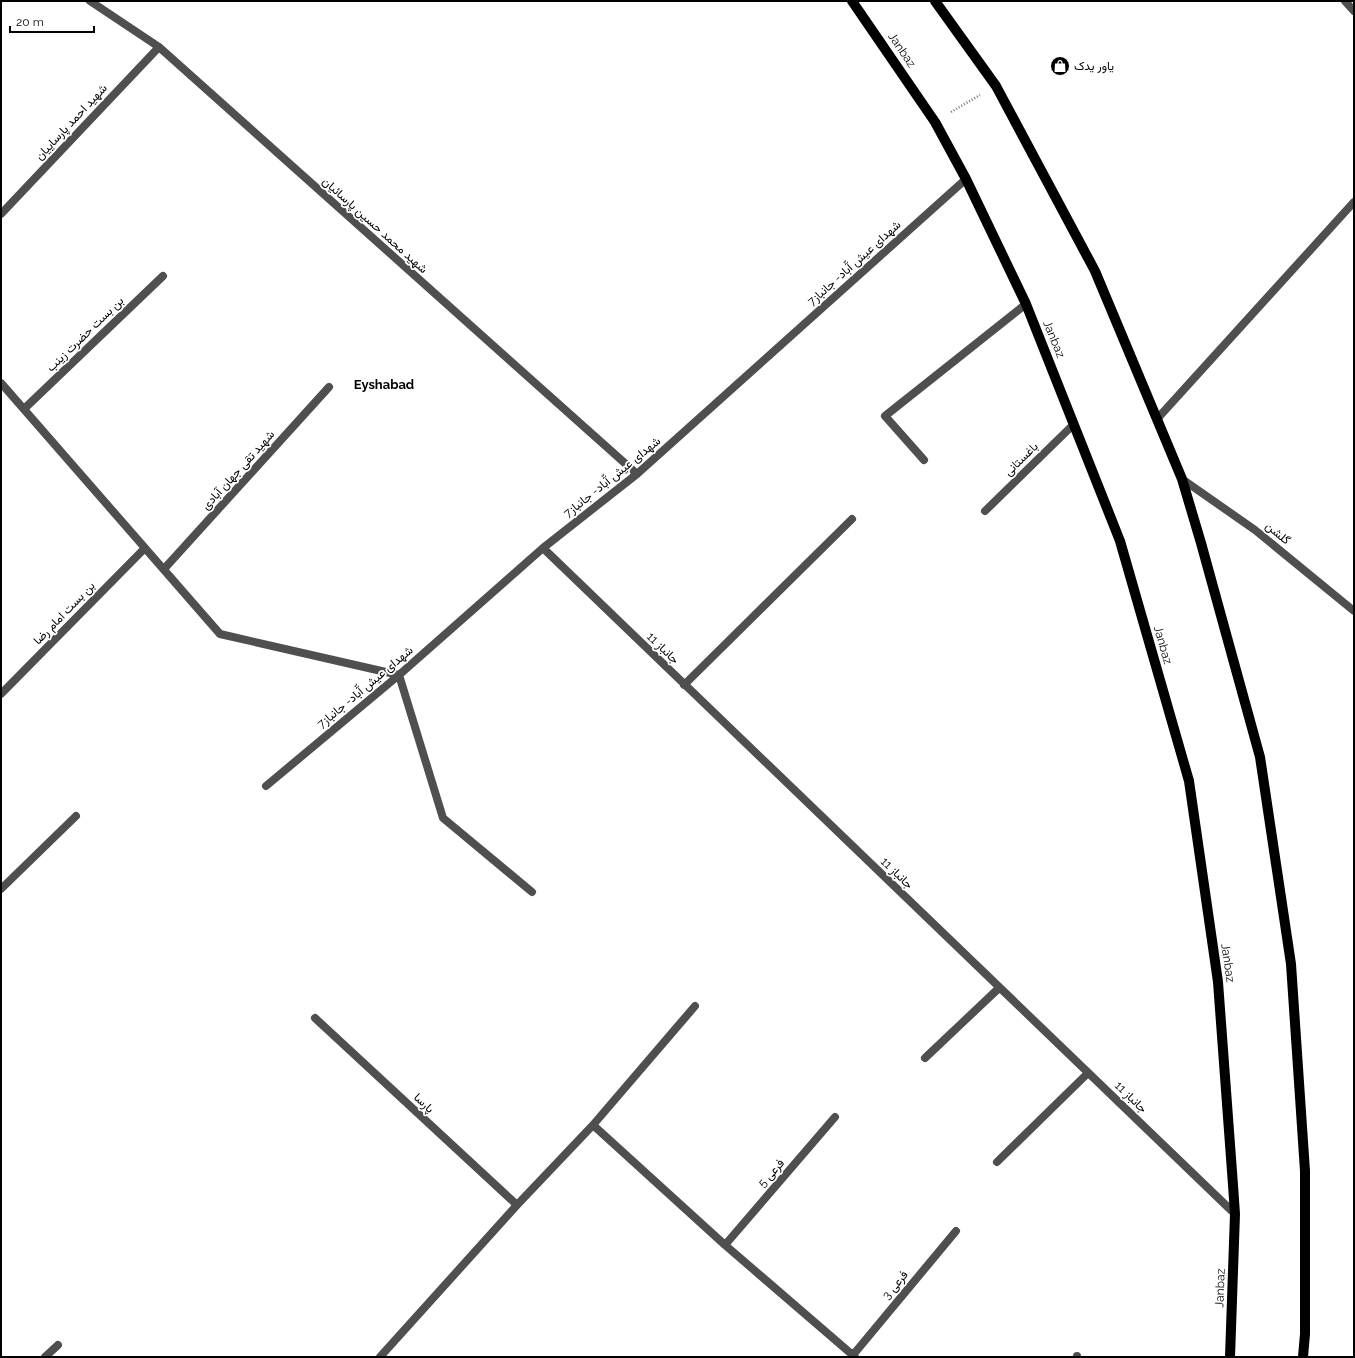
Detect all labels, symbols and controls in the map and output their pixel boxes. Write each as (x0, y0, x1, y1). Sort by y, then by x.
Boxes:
scale bar (10, 8, 94, 34)
text: 20 m (16, 15, 44, 29)
street label: Janbaz (885, 30, 919, 70)
shop icon: یاور یدک (1049, 55, 1071, 77)
place label: یاور یدک (1074, 59, 1114, 74)
street label: شهید احمد پارساییان (32, 81, 111, 164)
street label: شهید محمد حسین پارسائیان (319, 174, 430, 277)
street label: شهدای عیش آّباد- جانباز7 (803, 216, 904, 309)
street label: بن بست حضرت زینب (44, 294, 127, 375)
street label: Janbaz (1040, 318, 1068, 360)
district label: Eyshabad (354, 377, 414, 392)
street label: شهید تقی جهان آبادی (199, 427, 278, 513)
street label: شهدای عیش آّباد- جانباز7 (559, 432, 664, 521)
street label: باغستانی (1001, 439, 1042, 479)
street label: گلشن (1262, 519, 1293, 548)
street label: بن بست امام رضا (30, 579, 98, 648)
street label: Janbaz (1151, 624, 1175, 666)
street label: 11 جانباز (643, 629, 682, 667)
street label: شهدای عیش آّباد- جانباز7 (313, 641, 416, 732)
street label: 11 جانباز (877, 854, 916, 892)
street label: Janbaz (1218, 943, 1238, 983)
street label: 11 جانباز (1111, 1078, 1150, 1116)
street label: پارسا (410, 1090, 437, 1117)
street label: فرعی 5 (755, 1156, 788, 1191)
street label: فرعی 3 (879, 1268, 912, 1303)
street label: Janbaz (1212, 1268, 1228, 1308)

